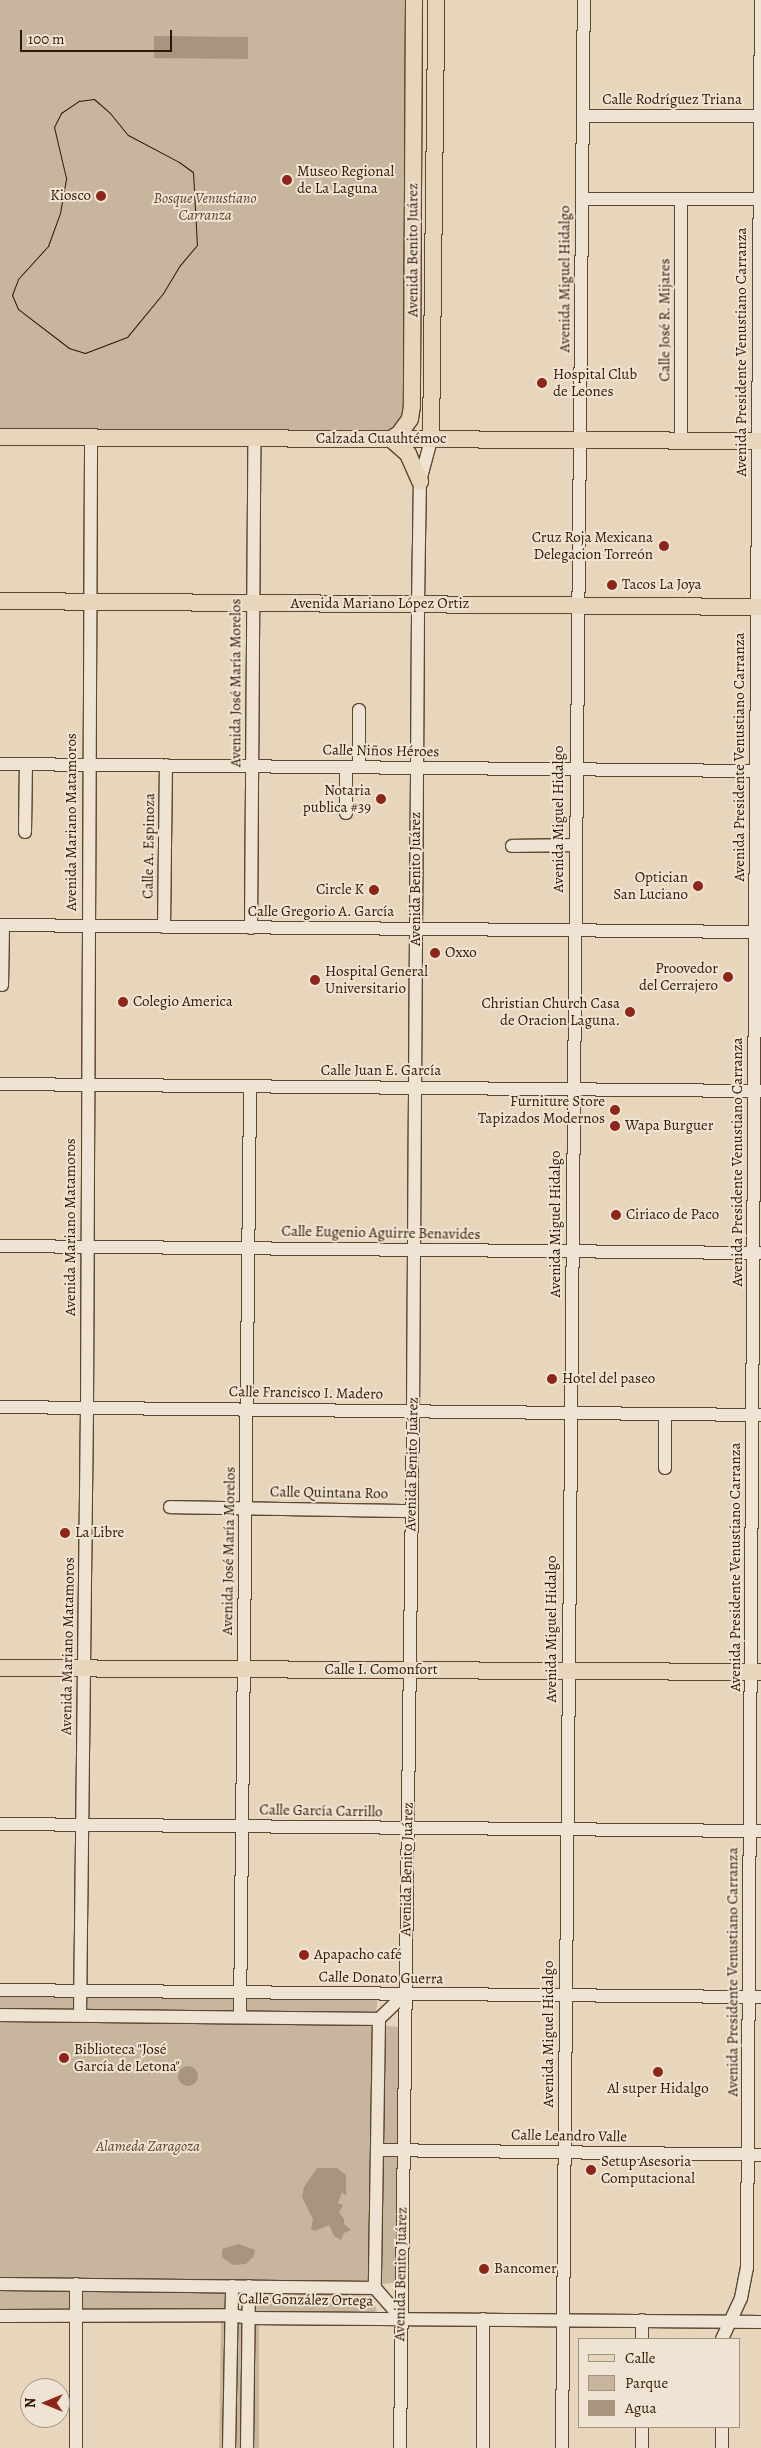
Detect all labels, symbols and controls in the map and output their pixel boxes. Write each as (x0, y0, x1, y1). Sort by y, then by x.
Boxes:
scale bar (22, 20, 175, 52)
text: 100 m (28, 29, 65, 49)
street label: Calle Rodríguez Triana (602, 91, 742, 109)
place label: Museo Regional de La Laguna (297, 162, 394, 197)
marker: Museo Regional de La Laguna (281, 174, 293, 186)
street label: Avenida Benito Juárez (404, 183, 422, 317)
place label: Kiosco (50, 187, 91, 205)
park label: Bosque Venustiano Carranza (153, 189, 257, 224)
marker: Kiosco (95, 190, 107, 202)
street label: Avenida Miguel Hidalgo (556, 206, 574, 352)
street label: Avenida Presidente Venustiano Carranza (733, 227, 751, 477)
street label: Calle José R. Mijares (656, 258, 674, 382)
place label: Hospital Club de Leones (553, 365, 637, 400)
marker: Hospital Club de Leones (535, 376, 549, 390)
street label: Calzada Cuauhtémoc (316, 430, 446, 448)
place label: Cruz Roja Mexicana Delegacion Torreón (532, 528, 653, 563)
marker: Cruz Roja Mexicana Delegacion Torreón (657, 539, 671, 553)
place label: Tacos La Joya (622, 576, 702, 594)
marker: Tacos La Joya (606, 579, 618, 591)
street label: Avenida Mariano López Ortiz (290, 595, 470, 613)
street label: Avenida José María Morelos (227, 599, 245, 767)
street label: Avenida Presidente Venustiano Carranza (731, 632, 749, 882)
street label: Avenida Mariano Matamoros (63, 733, 81, 911)
street label: Calle Niños Héroes (323, 741, 439, 761)
street label: Avenida Miguel Hidalgo (550, 746, 568, 892)
place label: Notaria publica #39 (303, 781, 371, 816)
street label: Calle A. Espinoza (139, 793, 159, 899)
marker: Notaria publica #39 (375, 793, 387, 805)
street label: Avenida Benito Juárez (407, 812, 425, 946)
place label: Optician San Luciano (613, 868, 688, 903)
marker: Optician San Luciano (692, 880, 704, 892)
place label: Circle K (316, 881, 364, 899)
marker: Circle K (368, 884, 380, 896)
street label: Calle Gregorio A. García (248, 903, 394, 921)
place label: Oxxo (445, 944, 477, 962)
marker: Oxxo (429, 947, 441, 959)
place label: Proovedor del Cerrajero (639, 959, 718, 994)
place label: Hospital General Universitario (325, 962, 428, 997)
marker: Proovedor del Cerrajero (722, 971, 734, 983)
marker: Hospital General Universitario (309, 974, 321, 986)
place label: Colegio America (133, 993, 233, 1011)
place label: Christian Church Casa de Oracion Laguna. (481, 994, 620, 1029)
marker: Colegio America (117, 996, 129, 1008)
marker: Christian Church Casa de Oracion Laguna. (624, 1006, 636, 1018)
street label: Avenida Presidente Venustiano Carranza (729, 1037, 747, 1287)
street label: Calle Juan E. García (321, 1062, 441, 1080)
place label: Furniture Store Tapizados Modernos (478, 1092, 605, 1127)
marker: Furniture Store Tapizados Modernos (609, 1104, 621, 1116)
place label: Wapa Burguer (625, 1117, 714, 1135)
marker: Wapa Burguer (609, 1120, 621, 1132)
street label: Avenida Mariano Matamoros (62, 1138, 80, 1316)
street label: Avenida Miguel Hidalgo (547, 1151, 565, 1297)
place label: Ciriaco de Paco (626, 1206, 719, 1224)
marker: Ciriaco de Paco (610, 1209, 622, 1221)
street label: Calle Eugenio Aguirre Benavides (281, 1222, 481, 1244)
place label: Hotel del paseo (562, 1370, 655, 1388)
marker: Hotel del paseo (546, 1373, 558, 1385)
street label: Calle Francisco I. Madero (229, 1383, 383, 1403)
street label: Avenida Benito Juárez (402, 1397, 422, 1531)
street label: Avenida Presidente Venustiano Carranza (727, 1442, 745, 1692)
street label: Avenida José María Morelos (219, 1467, 239, 1635)
street label: Calle Quintana Roo (270, 1483, 388, 1503)
place label: La Libre (75, 1524, 124, 1542)
marker: La Libre (59, 1527, 71, 1539)
street label: Avenida Miguel Hidalgo (543, 1556, 561, 1702)
street label: Avenida Mariano Matamoros (57, 1557, 79, 1735)
street label: Calle I. Comonfort (324, 1661, 438, 1679)
street label: Calle García Carrillo (259, 1801, 383, 1821)
street label: Avenida Benito Juárez (397, 1802, 417, 1936)
street label: Avenida Presidente Venustiano Carranza (724, 1847, 742, 2097)
place label: Apapacho café (314, 1946, 402, 1964)
marker: Apapacho café (298, 1949, 310, 1961)
street label: Avenida Miguel Hidalgo (540, 1961, 558, 2107)
street label: Calle Donato Guerra (318, 1968, 444, 1988)
place label: Biblioteca "José García de Letona" (74, 2040, 180, 2075)
marker: Biblioteca "José García de Letona" (58, 2052, 70, 2064)
marker: Al super Hidalgo (652, 2066, 664, 2078)
place label: Al super Hidalgo (607, 2080, 709, 2098)
street label: Calle Leandro Valle (511, 2126, 627, 2146)
park label: Alameda Zaragoza (96, 2138, 200, 2156)
place label: Setup Asesoria Computacional (601, 2152, 695, 2187)
marker: Setup Asesoria Computacional (585, 2164, 597, 2176)
street label: Avenida Benito Juárez (391, 2207, 411, 2341)
place label: Bancomer (494, 2260, 557, 2278)
marker: Bancomer (478, 2263, 490, 2275)
street label: Calle González Ortega (238, 2290, 374, 2310)
legend (578, 2338, 741, 2428)
text: Calle (625, 2348, 655, 2368)
text: Parque (625, 2373, 668, 2393)
north arrow (20, 2378, 70, 2428)
text: N (21, 2398, 40, 2408)
text: Agua (625, 2398, 656, 2418)

